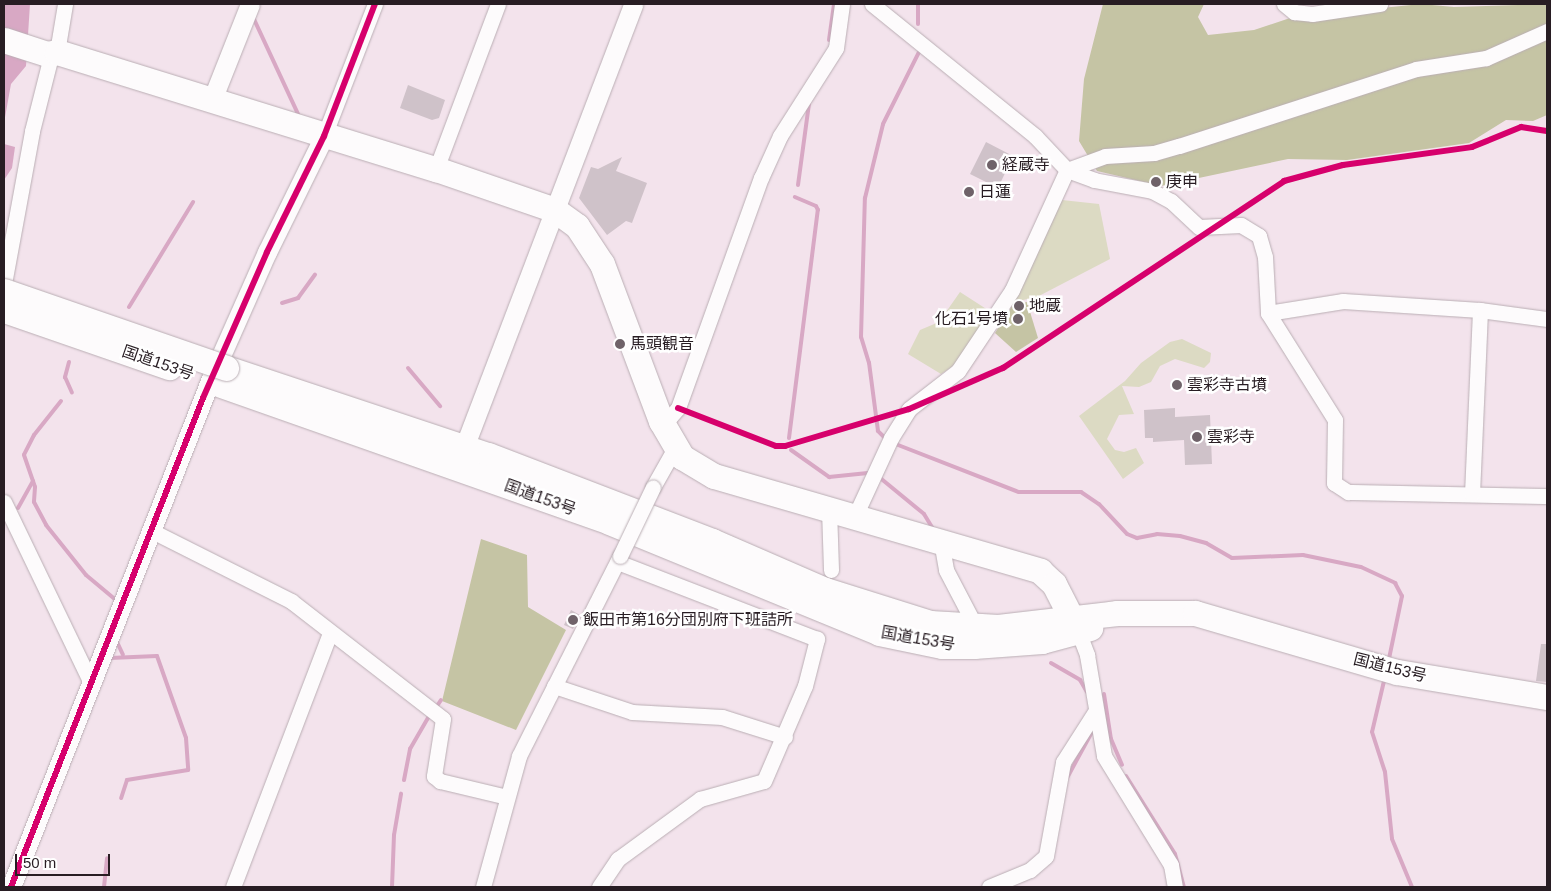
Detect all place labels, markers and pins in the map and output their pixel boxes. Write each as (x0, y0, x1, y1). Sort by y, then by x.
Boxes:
place label: 経蔵寺 (1002, 155, 1050, 175)
marker: 経蔵寺 (986, 159, 998, 171)
place label: 庚申 (1166, 172, 1198, 192)
marker: 庚申 (1150, 176, 1162, 188)
place label: 日蓮 (979, 182, 1011, 202)
marker: 日蓮 (963, 186, 975, 198)
place label: 地蔵 (1029, 296, 1061, 316)
marker: 地蔵 (1013, 300, 1025, 312)
place label: 化石1号墳 (935, 309, 1008, 329)
marker: 化石1号墳 (1012, 313, 1024, 325)
place label: 馬頭観音 (630, 334, 694, 354)
marker: 馬頭観音 (614, 338, 626, 350)
place label: 雲彩寺古墳 (1187, 375, 1267, 395)
marker: 雲彩寺古墳 (1171, 379, 1183, 391)
place label: 雲彩寺 (1207, 427, 1255, 447)
marker: 雲彩寺 (1191, 431, 1203, 443)
place label: 飯田市第16分団別府下班詰所 (583, 610, 793, 630)
marker: 飯田市第16分団別府下班詰所 (567, 614, 579, 626)

